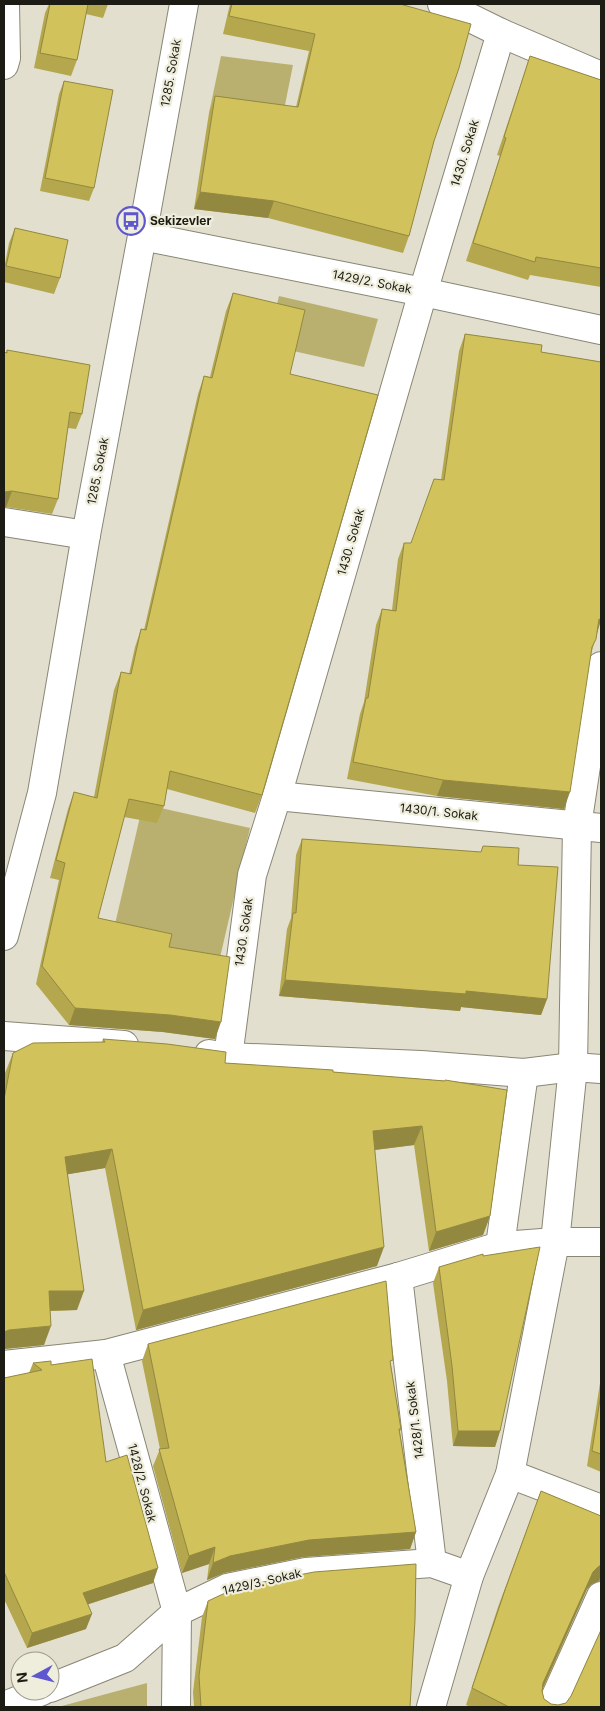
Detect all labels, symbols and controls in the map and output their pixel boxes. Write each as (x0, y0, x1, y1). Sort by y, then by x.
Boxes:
street label: 1285. Sokak (157, 38, 184, 108)
street label: 1430. Sokak (447, 117, 482, 188)
bus stop icon: Sekizevler (116, 206, 146, 236)
place label: Sekizevler (150, 213, 211, 228)
street label: 1429/2. Sokak (331, 266, 414, 297)
street label: 1285. Sokak (84, 436, 111, 506)
street label: 1430. Sokak (334, 506, 367, 577)
street label: 1430/1. Sokak (399, 800, 479, 823)
street label: 1430. Sokak (231, 896, 256, 967)
street label: 1428/1. Sokak (402, 1380, 427, 1460)
street label: 1428/2. Sokak (125, 1442, 160, 1524)
street label: 1429/3. Sokak (221, 1565, 303, 1598)
north arrow (10, 1651, 60, 1701)
text: N (13, 1671, 31, 1684)

